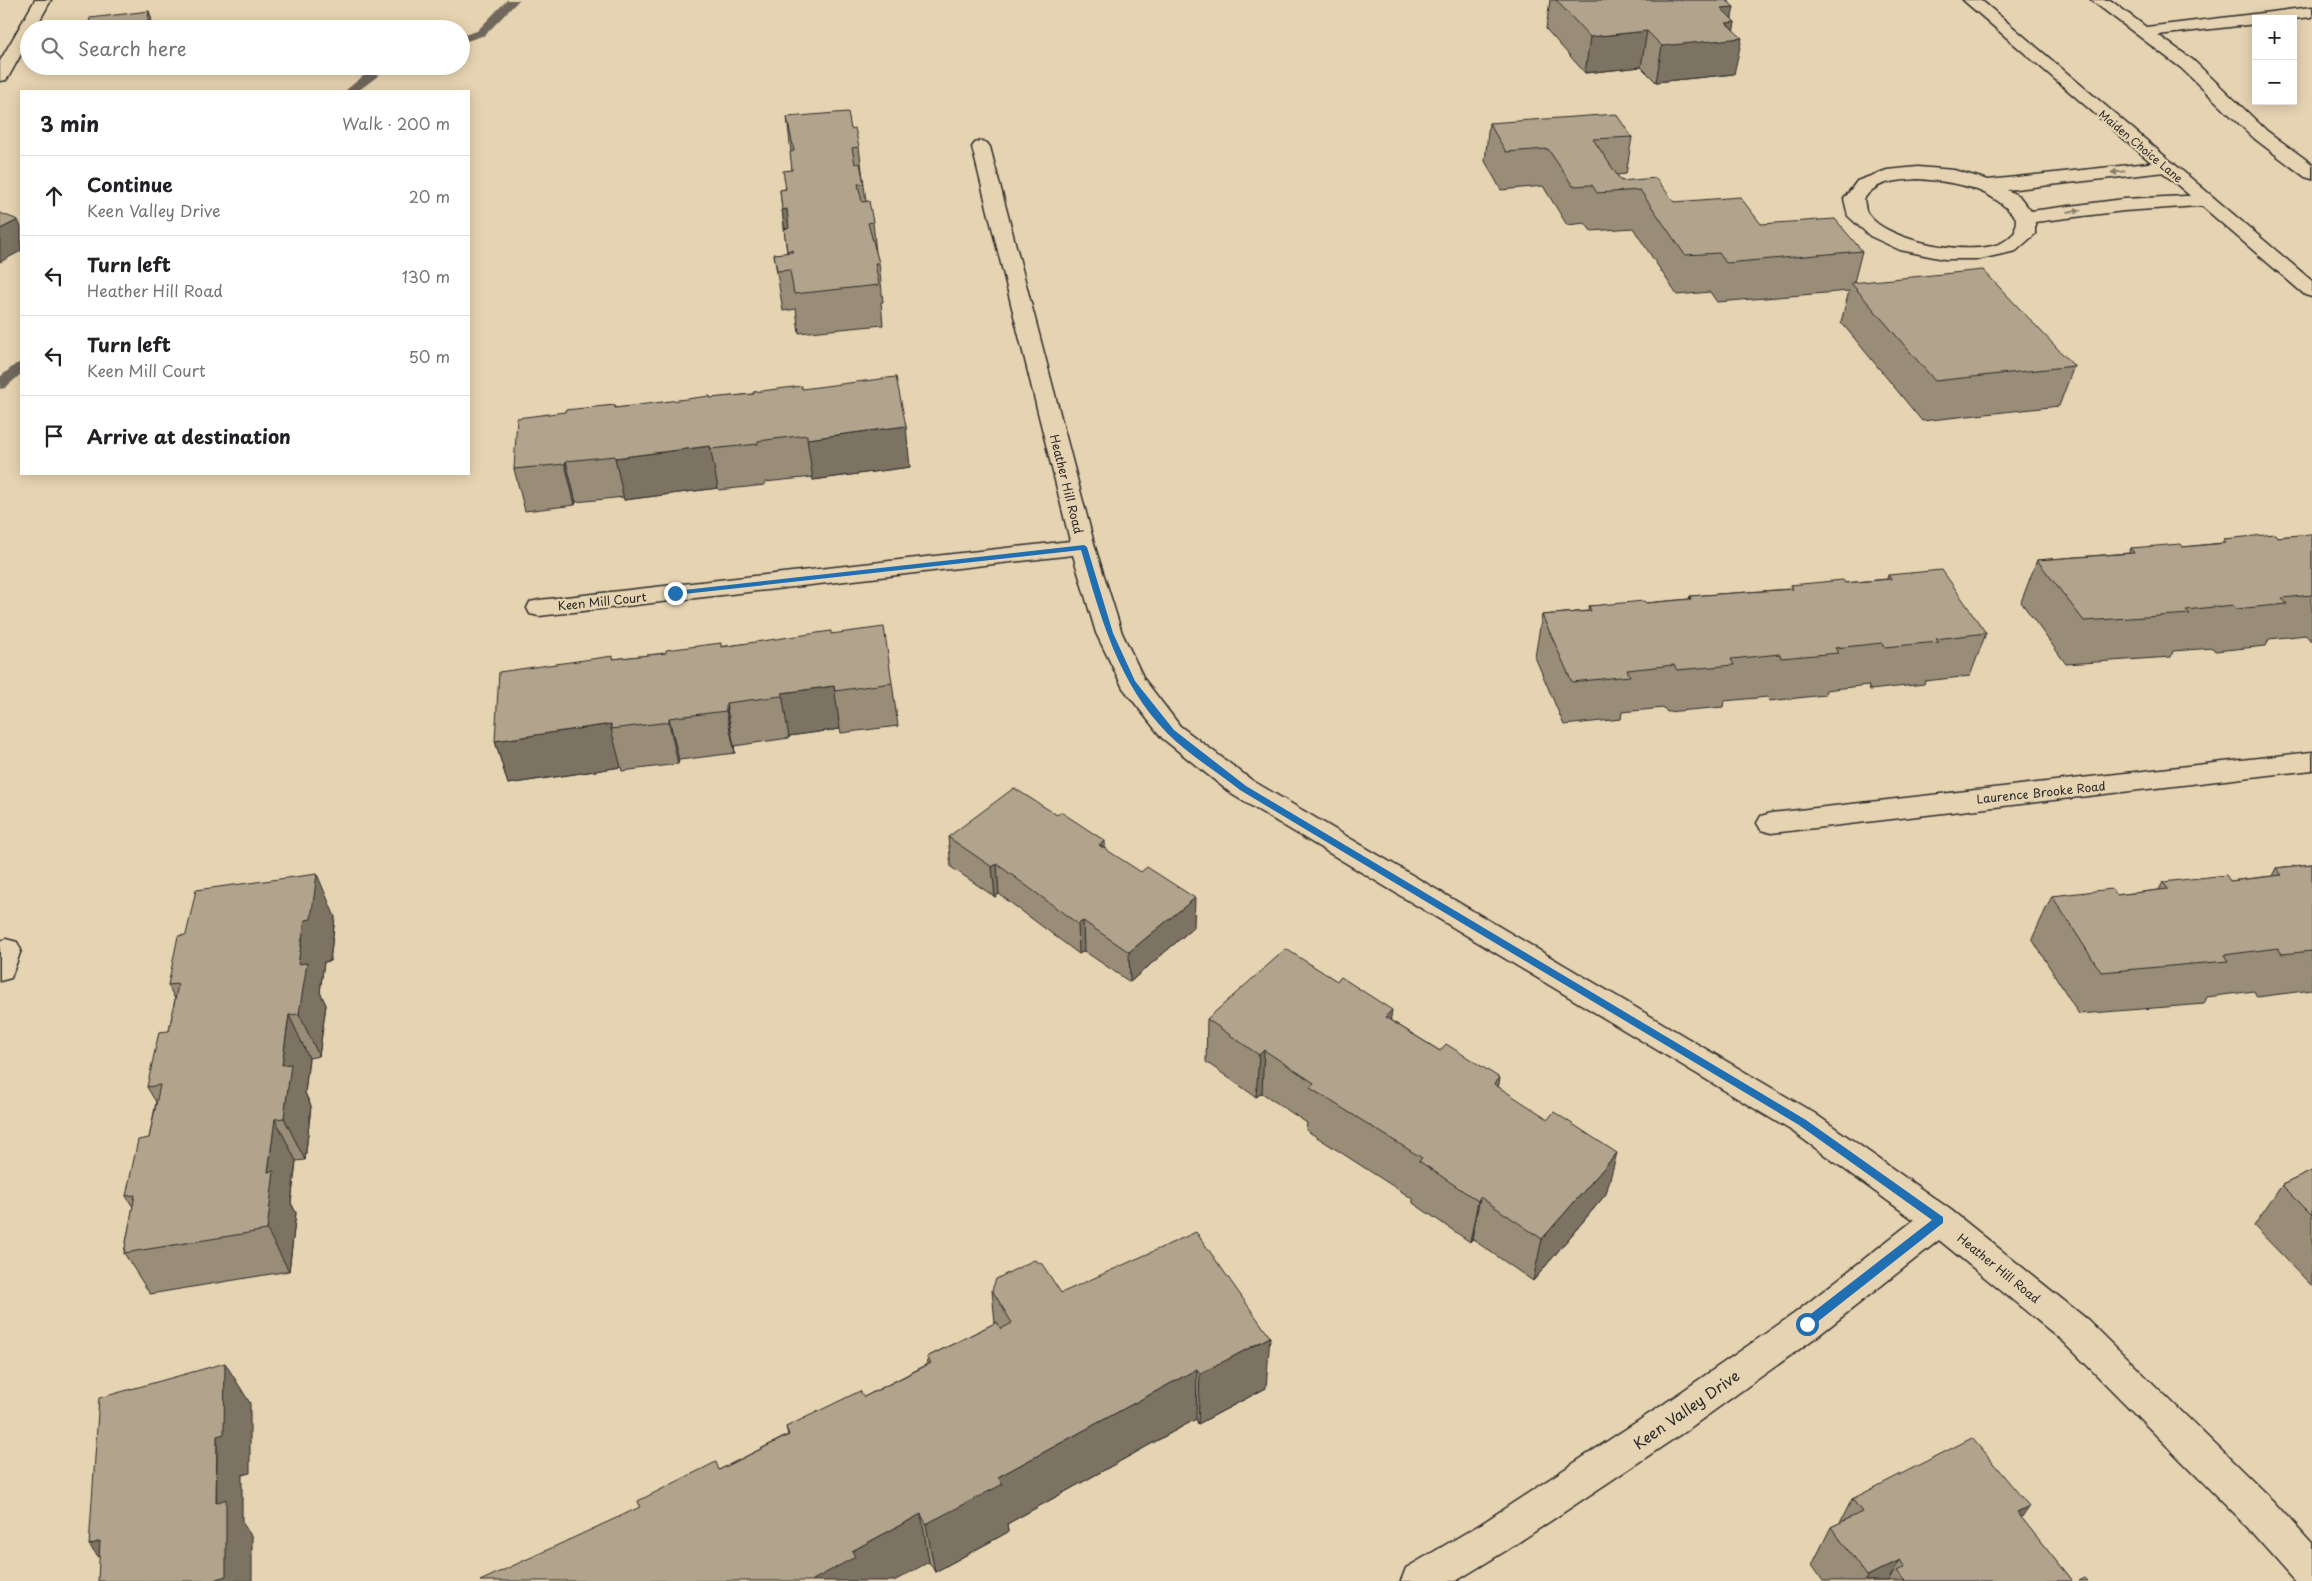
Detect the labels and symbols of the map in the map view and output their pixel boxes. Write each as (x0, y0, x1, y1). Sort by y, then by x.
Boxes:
street label: Maiden Choice Lane (2095, 106, 2187, 186)
one-way arrow (2110, 168, 2126, 176)
one-way arrow (2067, 207, 2083, 215)
street label: Heather Hill Road (1046, 432, 1088, 536)
route end (664, 582, 687, 605)
street label: Keen Mill Court (557, 587, 647, 615)
street label: Laurence Brooke Road (1976, 776, 2106, 808)
street label: Heather Hill Road (1954, 1229, 2044, 1307)
route start (1796, 1313, 1819, 1336)
street label: Keen Valley Drive (1628, 1364, 1744, 1454)

